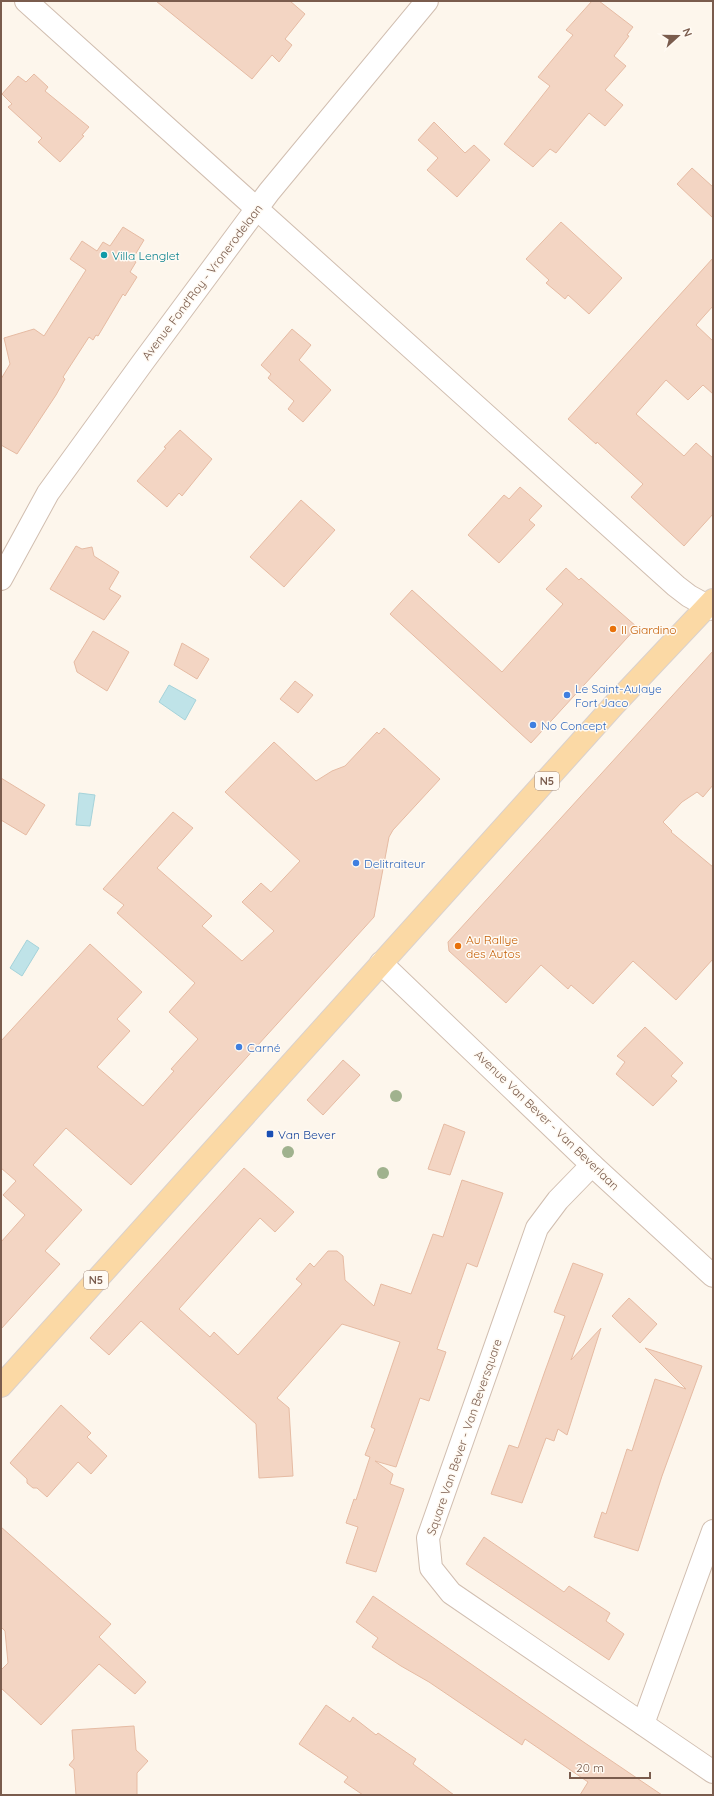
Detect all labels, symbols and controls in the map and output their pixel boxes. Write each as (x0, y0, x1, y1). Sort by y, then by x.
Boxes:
north arrow (658, 16, 698, 56)
text: N (679, 26, 695, 39)
street label: Avenue Fond'Roy - Vronerodelaan (138, 201, 266, 363)
place label: Villa Lenglet (112, 248, 180, 263)
marker: Villa Lenglet (99, 250, 109, 260)
place label: Il Giardino (621, 622, 677, 637)
marker: Il Giardino (608, 624, 618, 634)
place label: Le Saint-Aulaye Fort Jaco (575, 681, 662, 710)
marker: Le Saint-Aulaye Fort Jaco (562, 690, 572, 700)
place label: No Concept (541, 718, 607, 733)
marker: No Concept (528, 720, 538, 730)
road number: N5 (535, 772, 559, 790)
place label: Delitraiteur (364, 856, 426, 871)
marker: Delitraiteur (351, 858, 361, 868)
place label: Au Rallye des Autos (466, 932, 521, 961)
marker: Au Rallye des Autos (453, 941, 463, 951)
place label: Carné (247, 1040, 281, 1055)
marker: Carné (234, 1042, 244, 1052)
street label: Avenue Van Bever - Van Beverlaan (472, 1047, 622, 1193)
place label: Van Bever (278, 1127, 336, 1142)
marker: Van Bever (265, 1129, 275, 1139)
road number: N5 (84, 1271, 108, 1289)
street label: Square Van Bever - Van Beversquare (423, 1337, 505, 1537)
scale bar (570, 1754, 650, 1780)
text: 20 m (576, 1760, 604, 1775)

